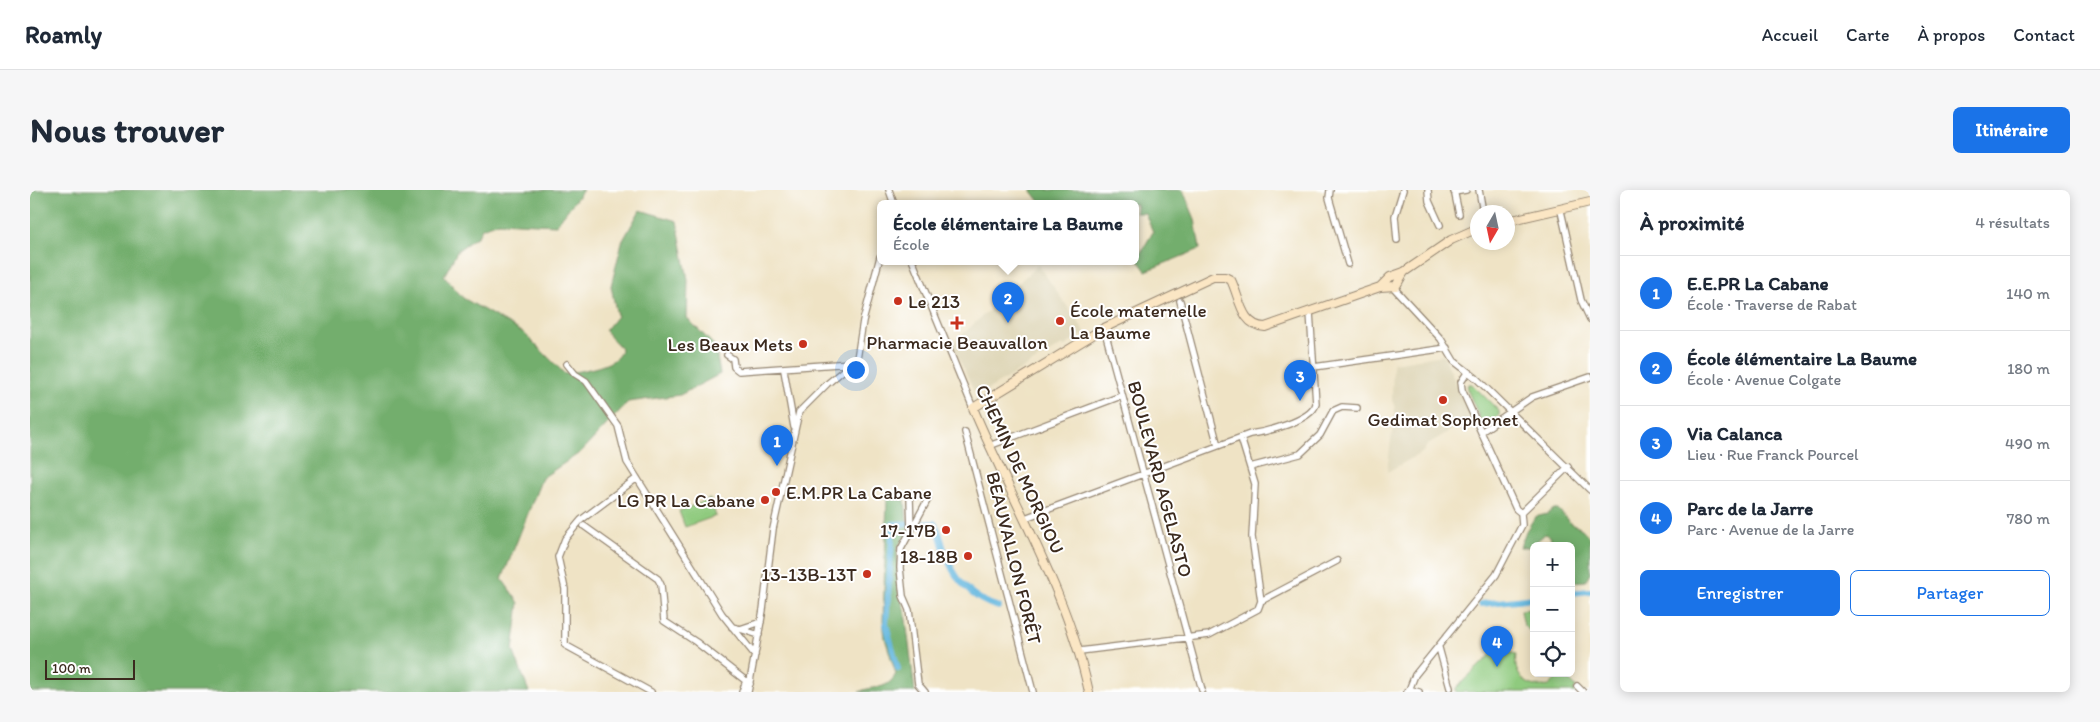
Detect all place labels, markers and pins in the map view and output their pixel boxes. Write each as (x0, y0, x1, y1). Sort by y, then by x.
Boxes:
pin: 2 (992, 282, 1024, 323)
place label: Le 213 (908, 290, 960, 313)
marker: Le 213 (892, 295, 904, 307)
place label: École maternelle La Baume (1070, 299, 1207, 344)
marker: École maternelle La Baume (1054, 315, 1066, 327)
marker: Pharmacie Beauvallon (951, 317, 963, 329)
place label: Pharmacie Beauvallon (866, 331, 1048, 354)
place label: Les Beaux Mets (668, 333, 793, 356)
marker: Les Beaux Mets (797, 338, 809, 350)
pin: 3 (1284, 360, 1316, 401)
marker: Gedimat Sophonet (1437, 394, 1449, 406)
place label: Gedimat Sophonet (1368, 408, 1519, 431)
pin: 1 (761, 425, 793, 466)
place label: E.M.PR La Cabane (786, 481, 932, 504)
marker: E.M.PR La Cabane (770, 486, 782, 498)
place label: LG PR La Cabane (617, 489, 755, 512)
marker: LG PR La Cabane (759, 494, 771, 506)
place label: 17-17B (880, 519, 936, 542)
marker: 17-17B (940, 524, 952, 536)
place label: 18-18B (900, 545, 958, 568)
marker: 18-18B (962, 550, 974, 562)
place label: 13-13B-13T (761, 563, 857, 586)
marker: 13-13B-13T (861, 568, 873, 580)
pin: 4 (1481, 626, 1513, 667)

